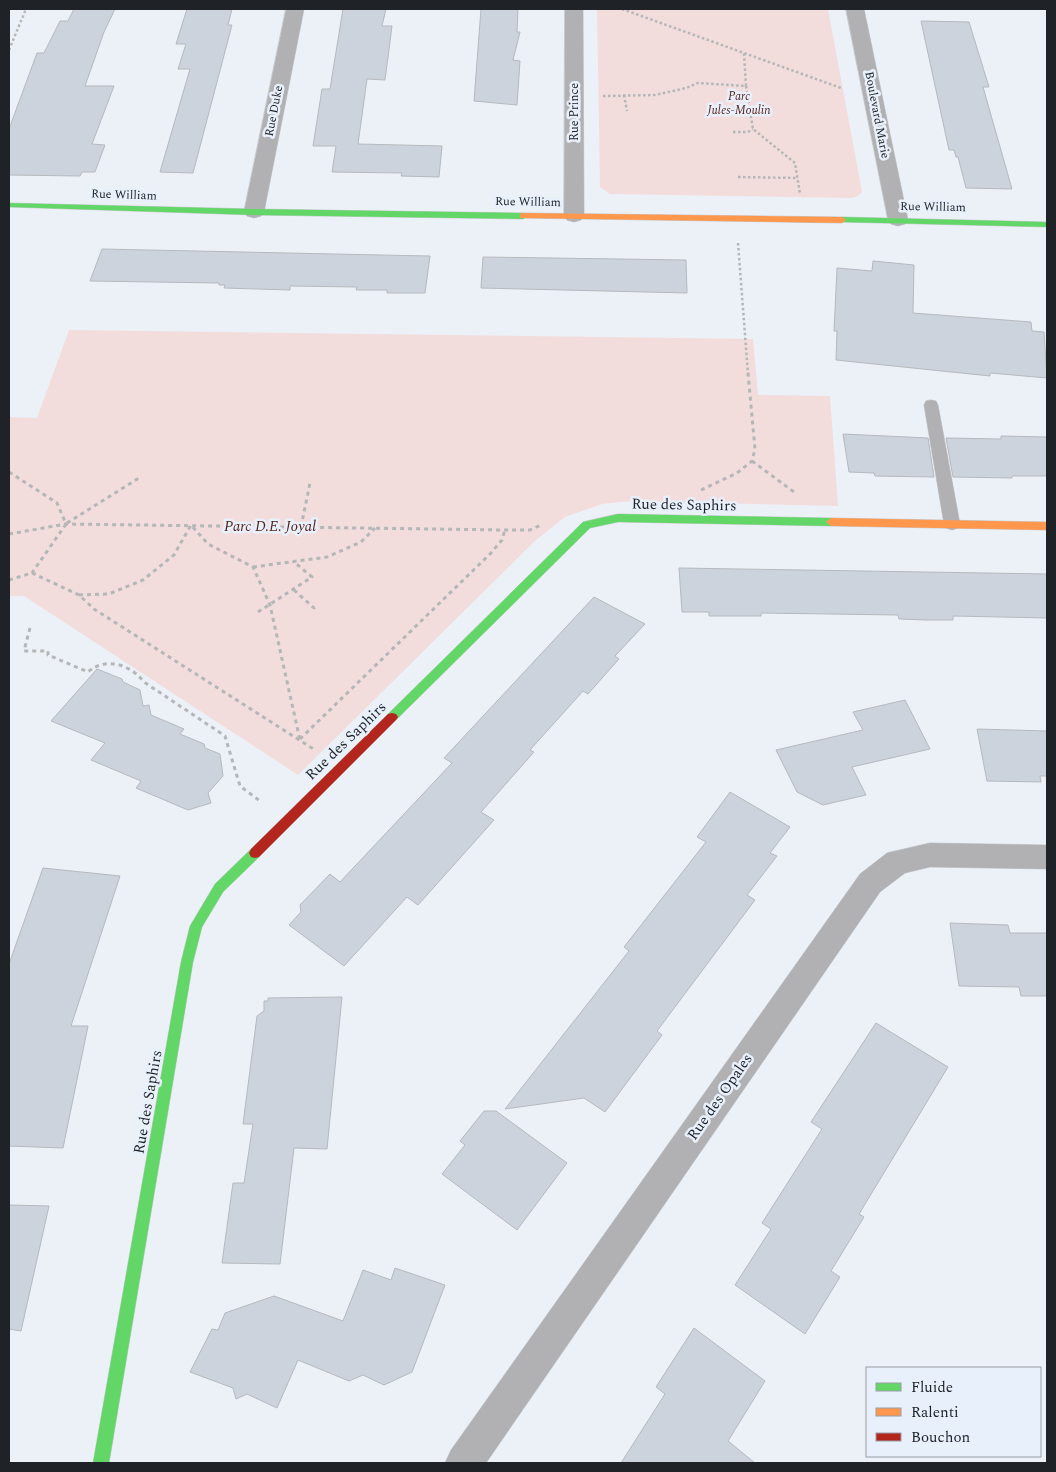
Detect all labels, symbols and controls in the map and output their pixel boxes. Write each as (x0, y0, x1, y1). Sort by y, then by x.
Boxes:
street label: Boulevard Marie (859, 70, 895, 160)
street label: Rue Prince (565, 83, 584, 141)
street label: Rue Duke (260, 84, 288, 138)
park label: Parc Jules-Moulin (706, 87, 771, 120)
street label: Rue William (91, 184, 157, 206)
street label: Rue William (495, 192, 561, 212)
street label: Rue William (900, 197, 966, 217)
street label: Rue des Saphirs (631, 493, 737, 517)
park label: Parc D.E. Joyal (224, 515, 316, 538)
street label: Rue des Saphirs (300, 696, 392, 786)
street label: Rue des Saphirs (128, 1048, 168, 1156)
street label: Rue des Opales (682, 1049, 758, 1145)
legend (866, 1367, 1041, 1457)
text: Fluide (911, 1376, 953, 1399)
text: Ralenti (911, 1401, 959, 1424)
text: Bouchon (911, 1426, 971, 1449)

